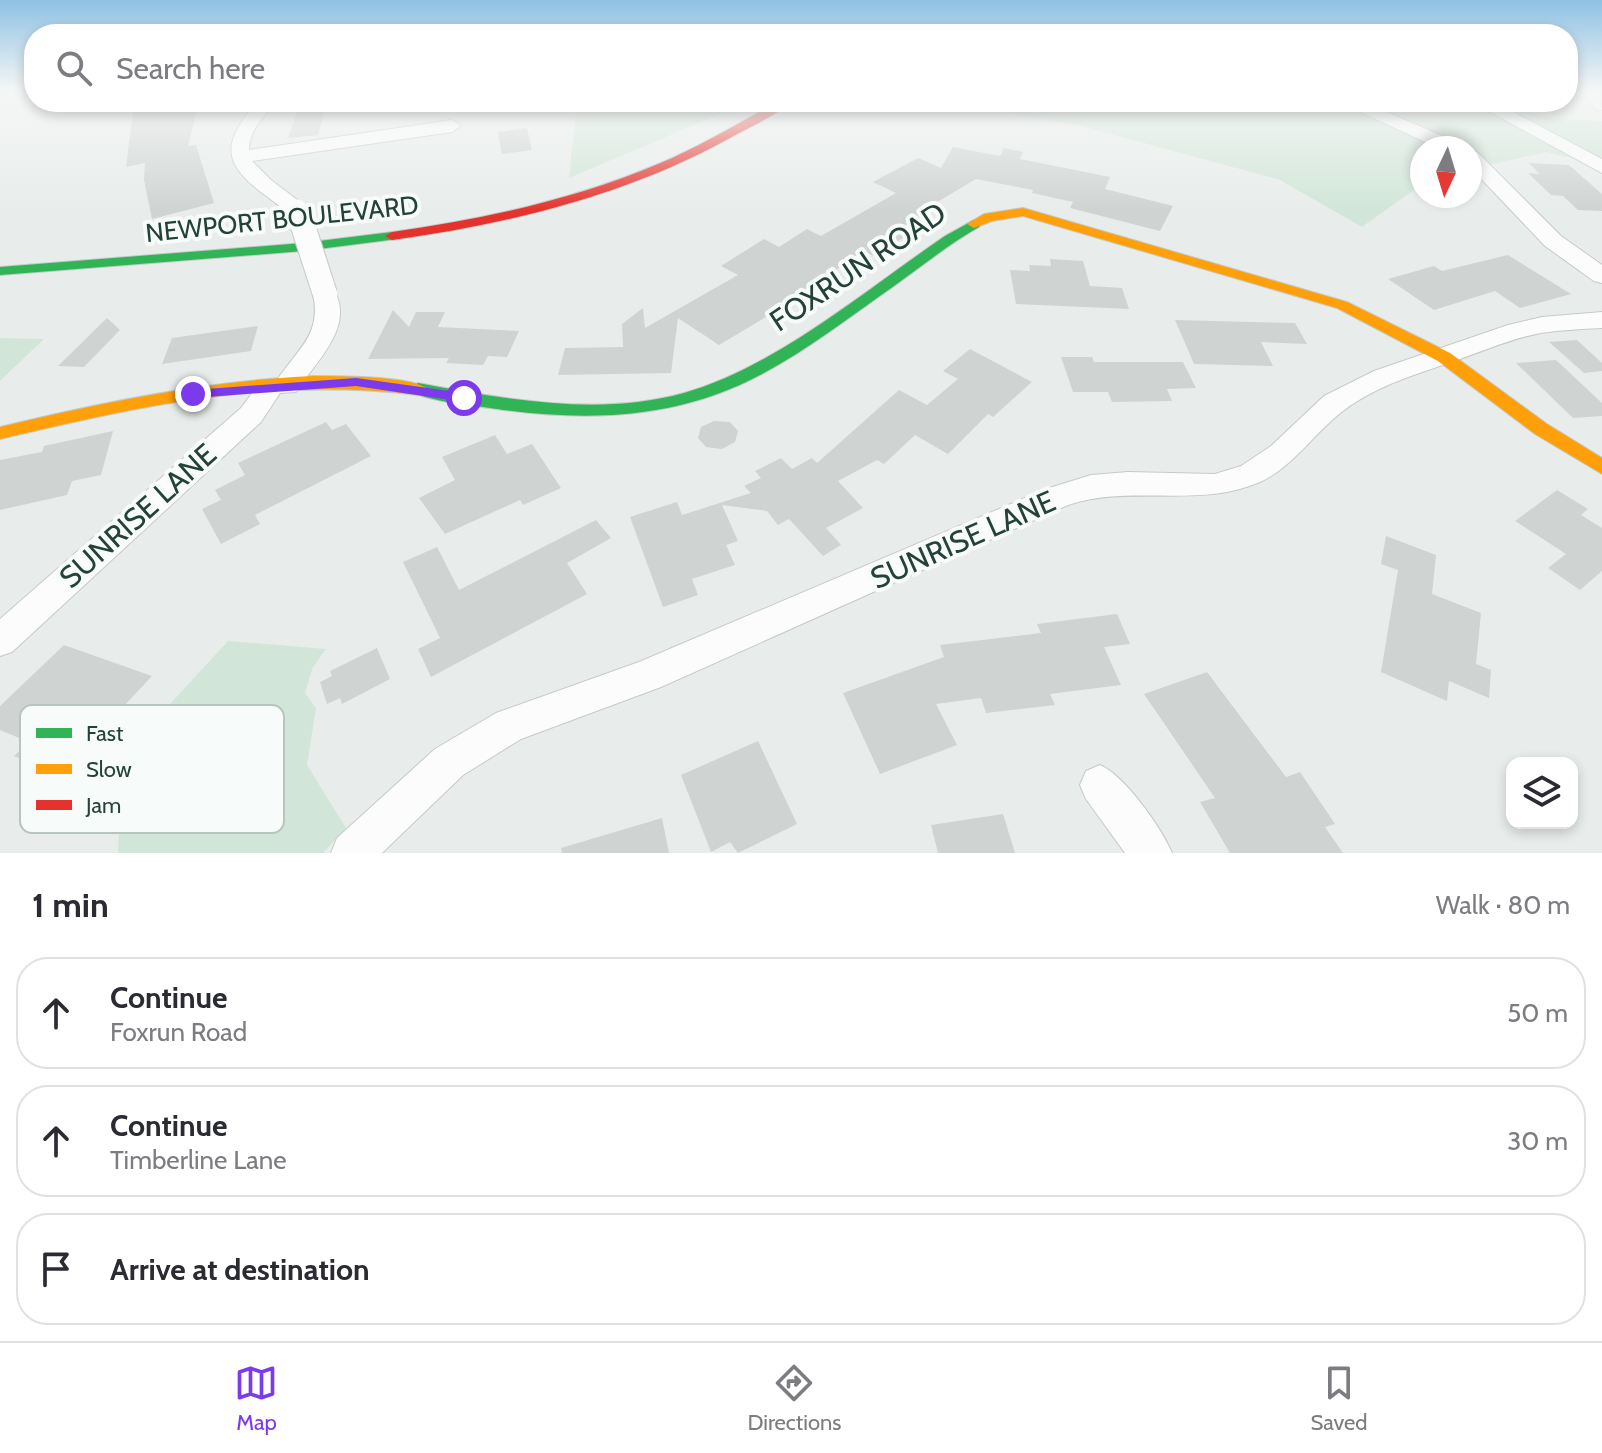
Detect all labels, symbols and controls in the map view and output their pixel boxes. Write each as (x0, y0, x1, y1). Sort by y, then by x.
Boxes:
search box (24, 24, 1578, 112)
icon: search (52, 46, 96, 90)
text: Search here (116, 50, 265, 87)
north arrow (1410, 136, 1482, 208)
street label: NEWPORT BOULEVARD (144, 189, 420, 249)
street label: FOXRUN ROAD (763, 194, 953, 339)
route end (175, 376, 211, 412)
route start (446, 380, 482, 416)
street label: SUNRISE LANE (52, 436, 224, 596)
street label: SUNRISE LANE (865, 482, 1061, 597)
legend (20, 705, 284, 833)
text: Fast (86, 720, 124, 747)
text: Slow (86, 756, 132, 783)
map controls (1506, 757, 1578, 829)
button: layers (1506, 757, 1578, 829)
text: Jam (85, 792, 121, 819)
text: 1 min (32, 884, 109, 926)
text: Walk · 80 m (1436, 889, 1570, 921)
text: Continue (110, 979, 227, 1016)
icon: ahead (34, 991, 78, 1035)
text: 50 m (1507, 997, 1568, 1029)
text: Foxrun Road (110, 1016, 247, 1048)
text: Continue (110, 1107, 227, 1144)
icon: ahead (34, 1119, 78, 1163)
text: 30 m (1507, 1125, 1568, 1157)
text: Timberline Lane (110, 1144, 287, 1176)
icon: arrive (34, 1247, 78, 1291)
text: Arrive at destination (110, 1251, 370, 1288)
tab: Map (234, 1361, 278, 1436)
tab: Directions (747, 1361, 841, 1436)
tab: Saved (1310, 1361, 1368, 1436)

